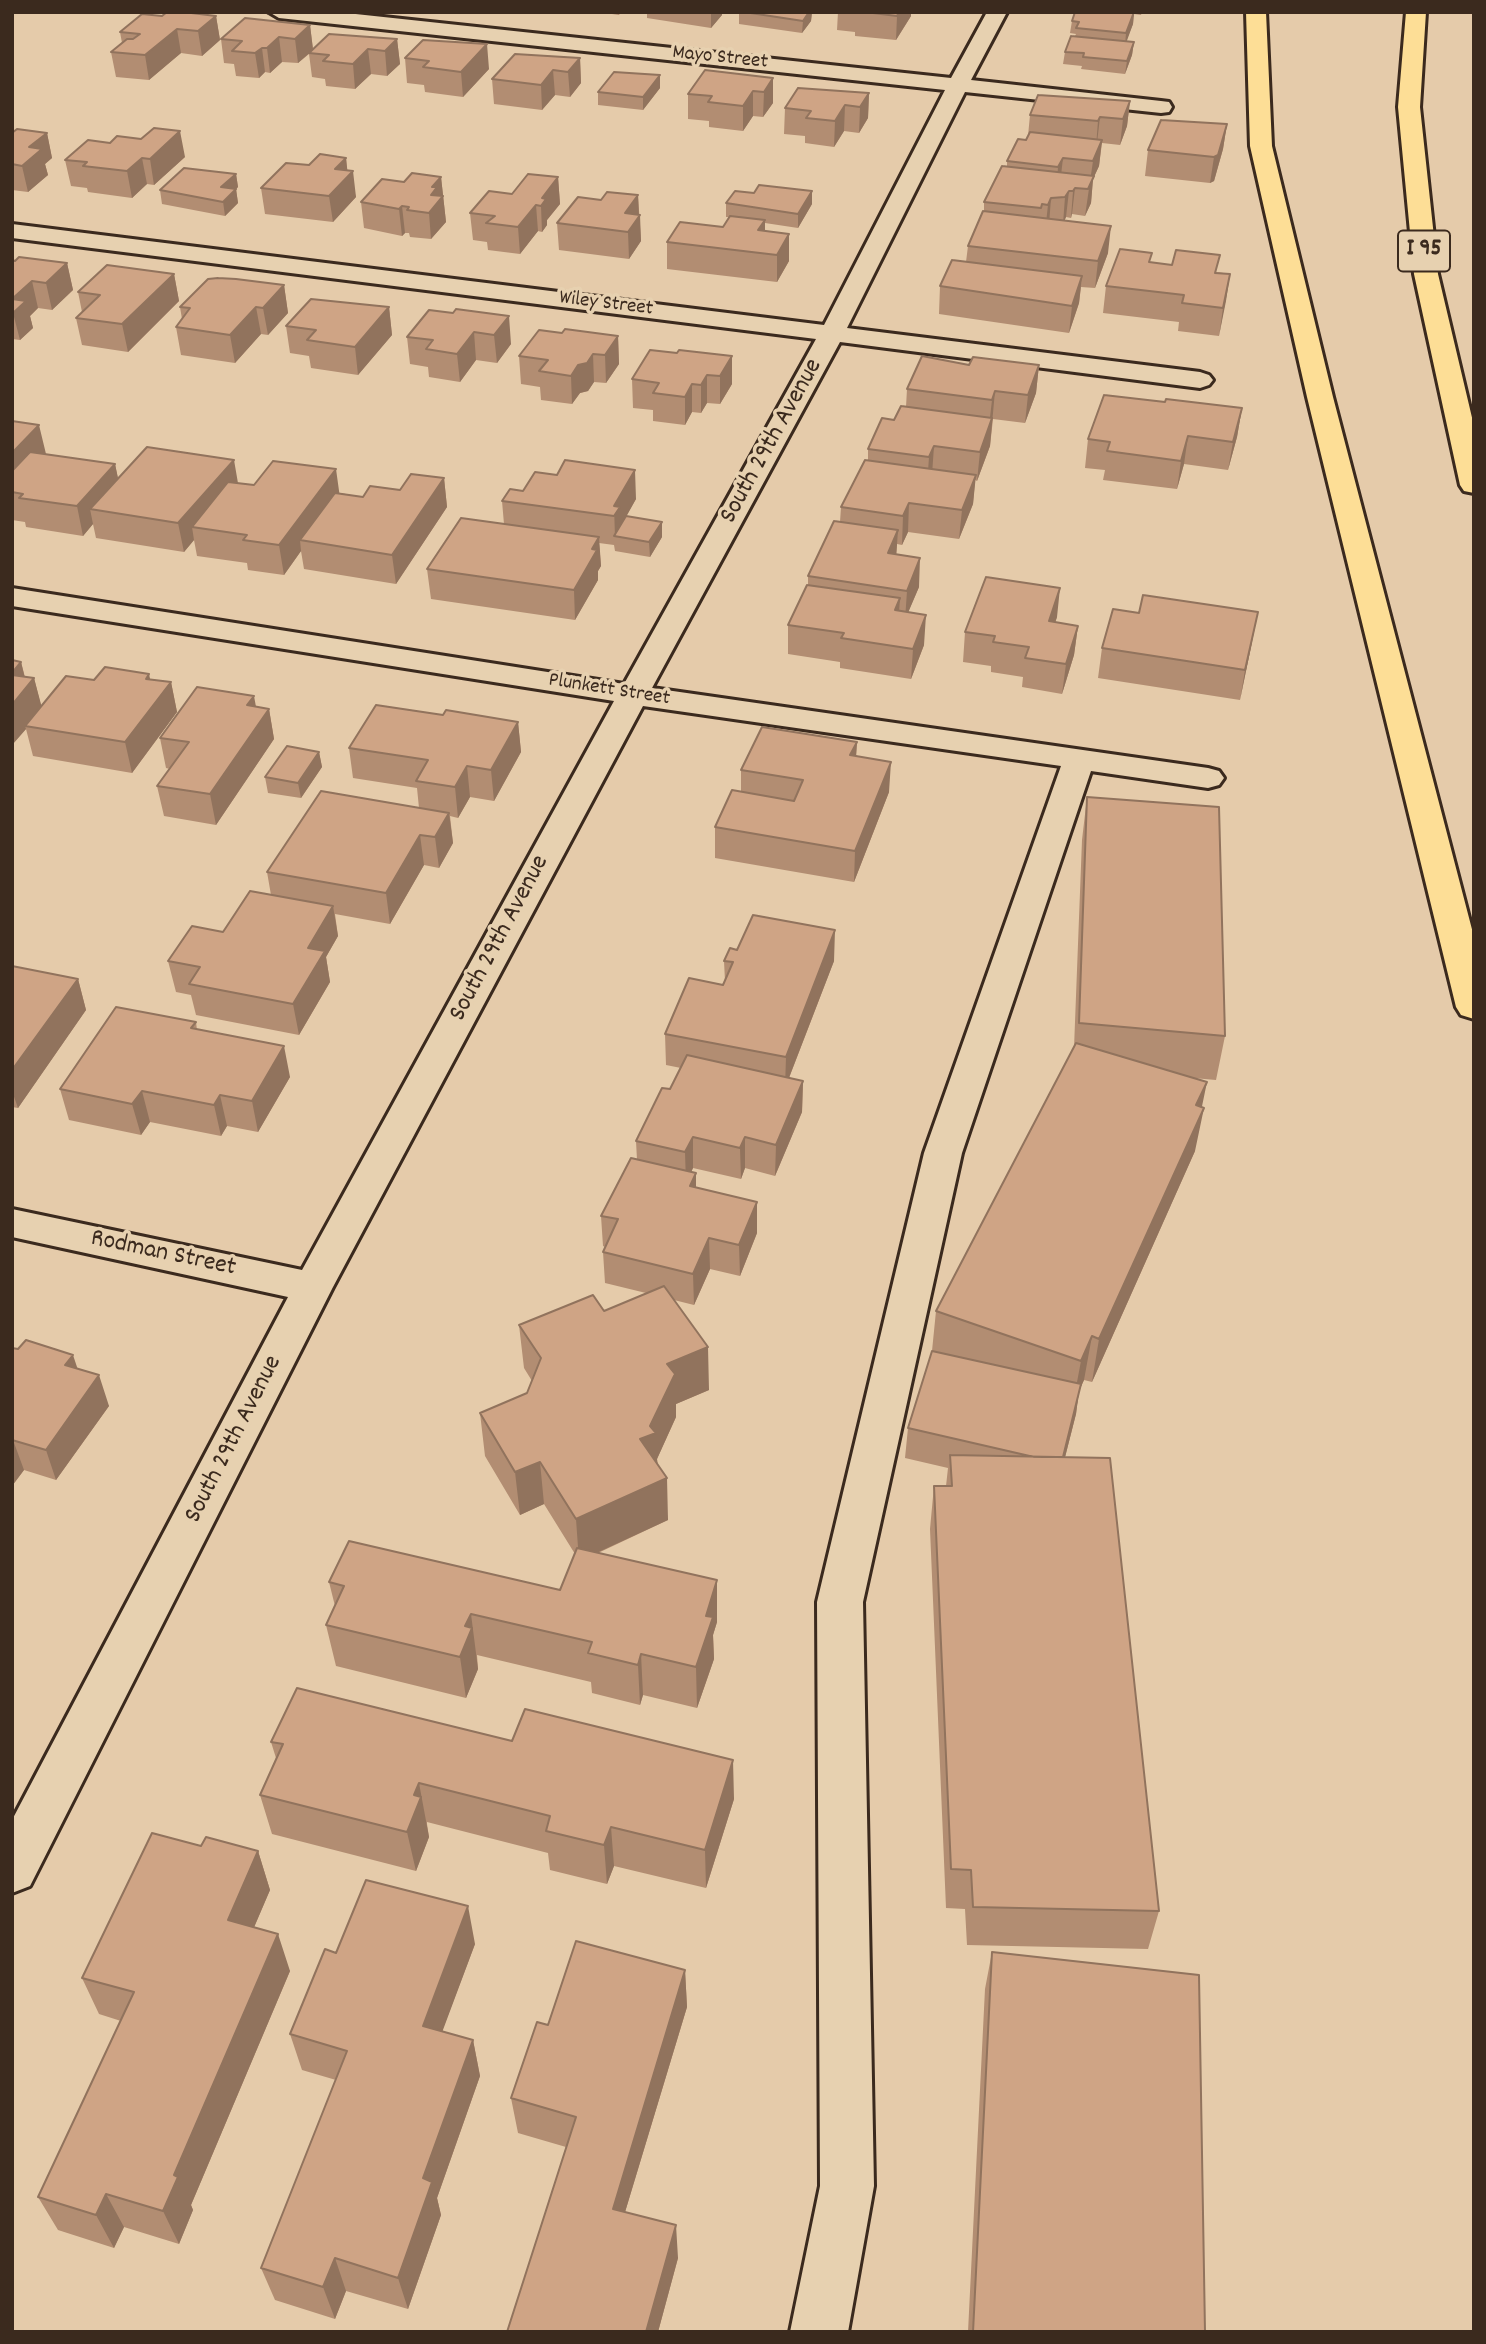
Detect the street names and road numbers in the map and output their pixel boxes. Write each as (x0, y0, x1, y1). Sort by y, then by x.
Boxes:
street label: Mayo Street (671, 41, 769, 77)
road number: I 95 (1398, 230, 1450, 272)
street label: Wiley Street (558, 287, 654, 323)
street label: South 29th Avenue (715, 354, 831, 530)
street label: Plunkett Street (547, 669, 671, 713)
street label: South 29th Avenue (444, 851, 558, 1027)
street label: Rodman Street (88, 1224, 238, 1286)
street label: South 29th Avenue (179, 1351, 291, 1529)

